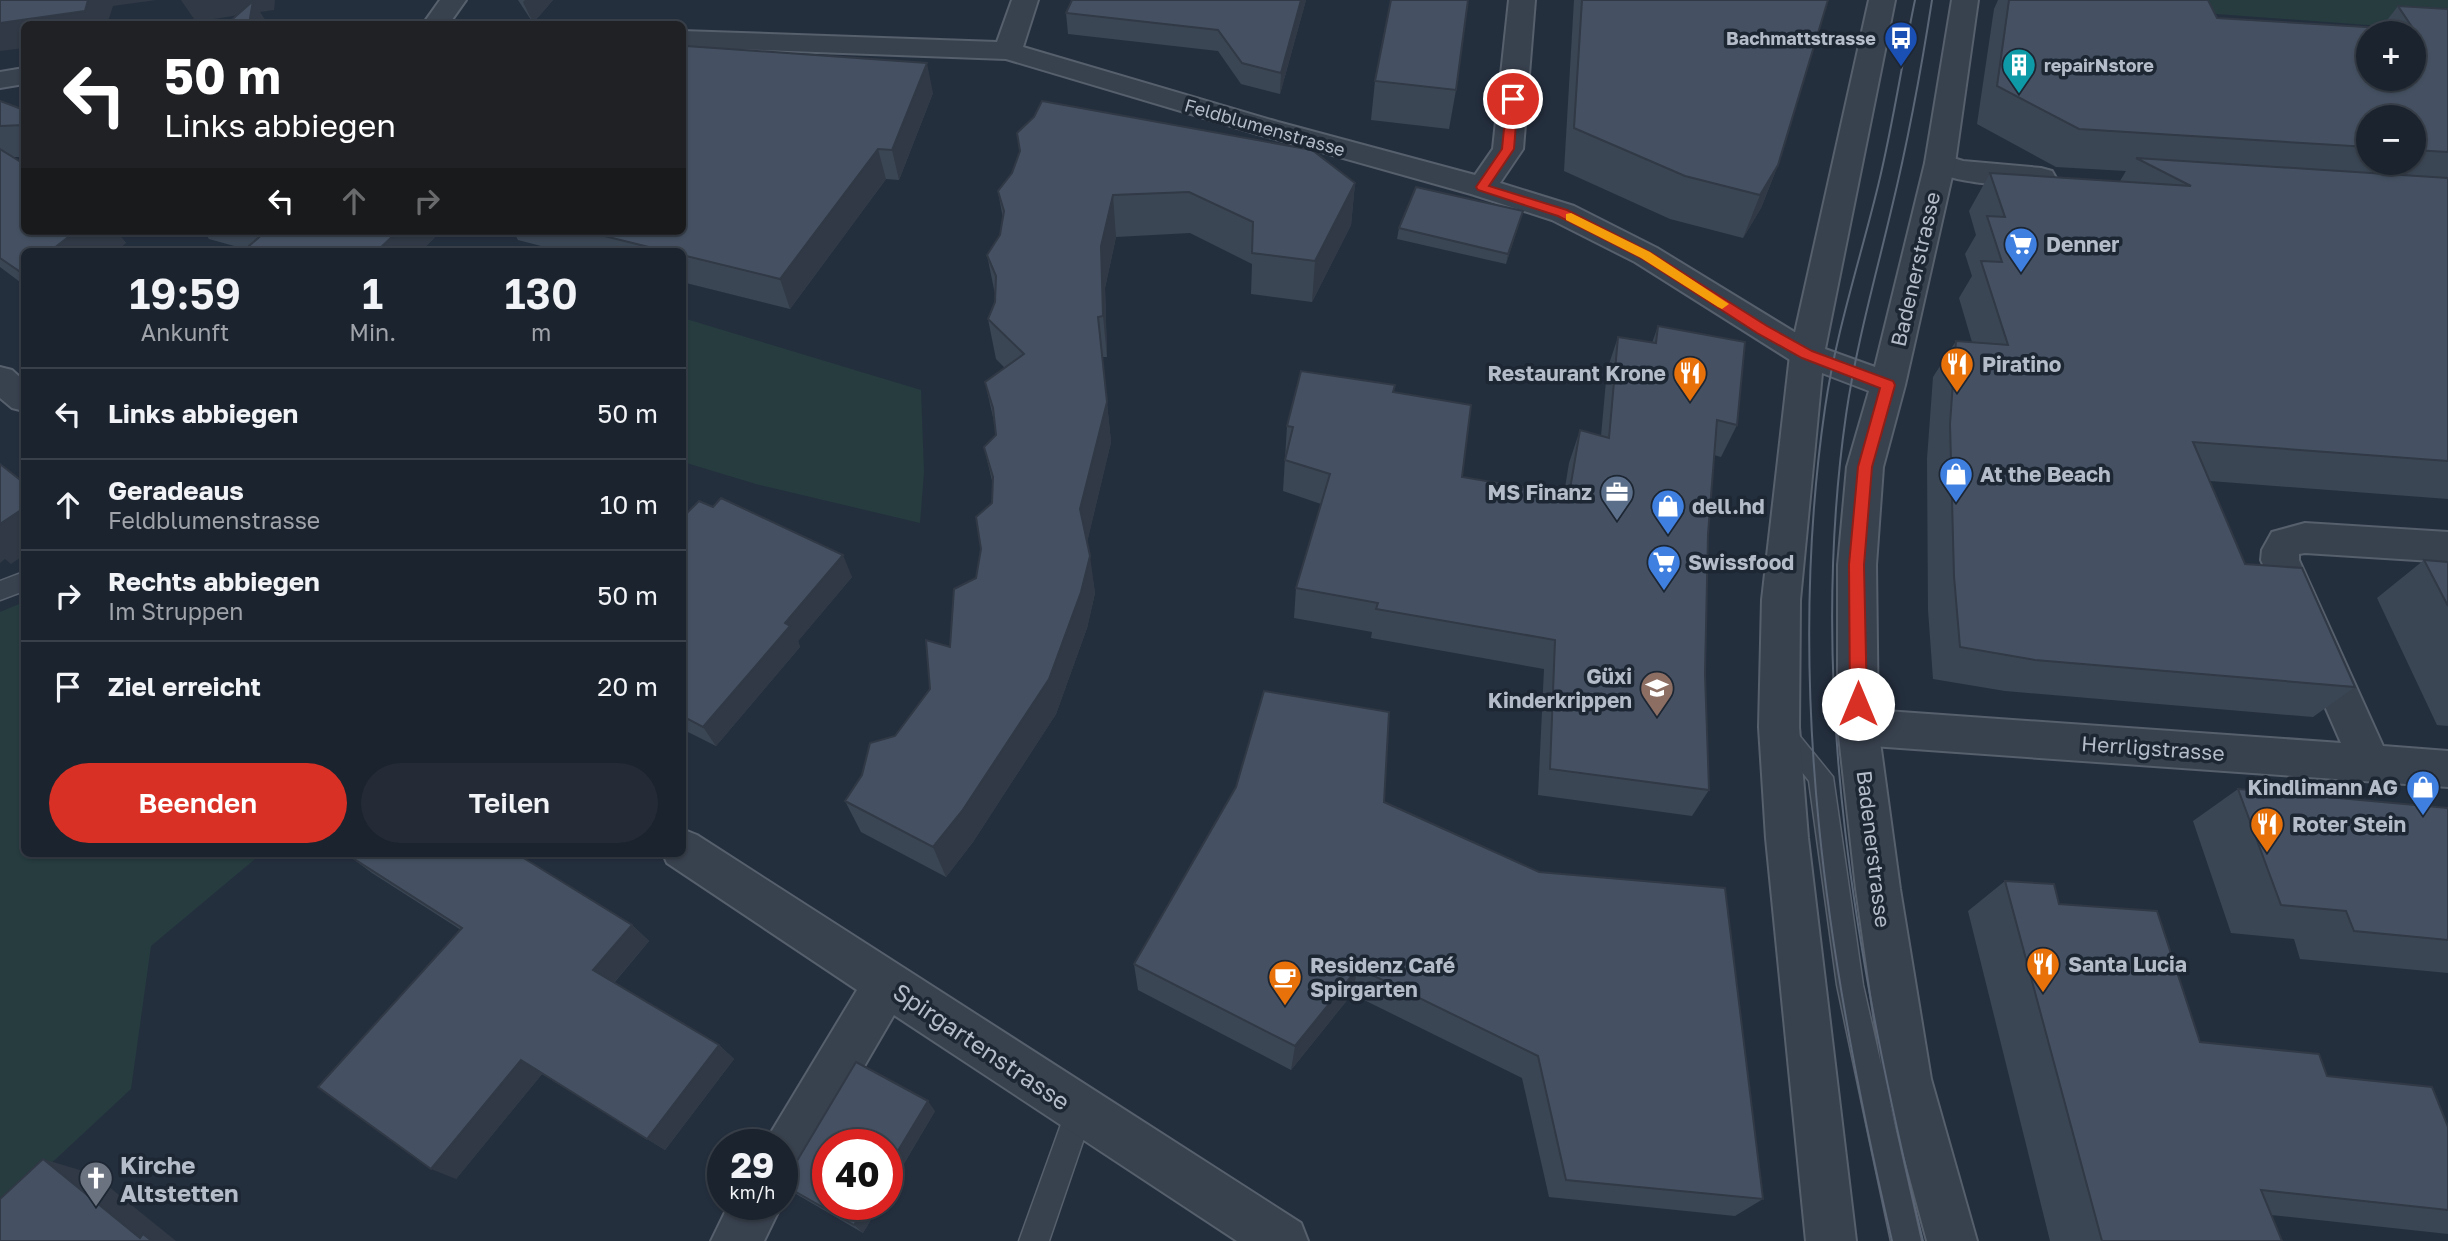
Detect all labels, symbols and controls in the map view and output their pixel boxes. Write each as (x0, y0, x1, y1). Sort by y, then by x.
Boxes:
bus stop icon: Bachmattstrasse (1882, 19, 1920, 68)
map controls (2356, 21, 2426, 175)
button: + (2356, 21, 2426, 91)
place label: Bachmattstrasse (1726, 27, 1876, 49)
text: 50 m (164, 46, 281, 105)
building icon: repairNstore (2000, 46, 2038, 95)
icon: left (49, 49, 140, 140)
place label: repairNstore (2044, 54, 2154, 76)
pin (1483, 69, 1543, 129)
icon: arrive (1494, 80, 1532, 118)
street label: Feldblumenstrasse (1182, 94, 1348, 160)
button: − (2356, 105, 2426, 175)
text: Links abbiegen (164, 106, 396, 144)
icon: left (262, 182, 300, 220)
icon: ahead (335, 182, 373, 220)
icon: right (408, 182, 446, 220)
street label: Badenerstrasse (1885, 189, 1945, 349)
supermarket icon: Denner (2002, 225, 2040, 274)
place label: Denner (2046, 231, 2119, 257)
text: 19:59 (129, 268, 241, 318)
text: 1 (362, 268, 383, 318)
text: 130 (504, 268, 578, 318)
text: Ankunft (141, 318, 229, 346)
text: Min. (349, 318, 396, 346)
text: m (531, 318, 551, 346)
restaurant icon: Piratino (1938, 345, 1976, 394)
place label: Piratino (1982, 351, 2061, 377)
restaurant icon: Restaurant Krone (1671, 354, 1709, 403)
place label: Restaurant Krone (1487, 360, 1666, 386)
icon: left (49, 395, 87, 433)
text: Links abbiegen (108, 398, 298, 429)
text: 50 m (597, 398, 658, 429)
shop icon: At the Beach (1937, 455, 1975, 504)
place label: At the Beach (1980, 461, 2111, 487)
office icon: MS Finanz (1598, 473, 1636, 522)
text: Geradeaus (108, 475, 244, 506)
place label: MS Finanz (1487, 479, 1592, 505)
icon: ahead (49, 486, 87, 524)
shop icon: dell.hd (1649, 487, 1687, 536)
text: 10 m (600, 489, 658, 520)
place label: dell.hd (1692, 493, 1765, 519)
text: Feldblumenstrasse (108, 506, 320, 534)
supermarket icon: Swissfood (1645, 543, 1683, 592)
place label: Swissfood (1688, 549, 1794, 575)
text: Rechts abbiegen (108, 566, 320, 597)
icon: right (49, 577, 87, 615)
text: 50 m (597, 580, 658, 611)
text: Im Struppen (108, 597, 243, 625)
place label: Güxi Kinderkrippen (1488, 663, 1632, 713)
position arrow (1821, 667, 1895, 741)
icon: arrive (49, 668, 87, 706)
school or university icon: Güxi Kinderkrippen (1638, 669, 1676, 718)
text: Ziel erreicht (108, 671, 261, 702)
text: 20 m (597, 671, 658, 702)
street label: Herrligstrasse (2080, 730, 2226, 766)
button: Beenden (49, 763, 347, 843)
button: Teilen (361, 763, 658, 843)
shop icon: Kindlimann AG (2404, 768, 2442, 817)
street label: Badenerstrasse (1851, 769, 1897, 929)
place label: Kindlimann AG (2247, 774, 2398, 800)
restaurant icon: Roter Stein (2248, 805, 2286, 854)
place label: Roter Stein (2292, 811, 2406, 837)
restaurant icon: Santa Lucia (2024, 945, 2062, 994)
place label: Santa Lucia (2068, 951, 2187, 977)
place label: Residenz Café Spirgarten (1310, 952, 1455, 1002)
cafe icon: Residenz Café Spirgarten (1266, 958, 1304, 1007)
street label: Spirgartenstrasse (888, 976, 1076, 1116)
speed limit sign: 40 (812, 1129, 903, 1220)
text: 29 (731, 1144, 774, 1186)
place label: Kirche Altstetten (120, 1150, 239, 1207)
church icon: Kirche Altstetten (77, 1159, 115, 1208)
text: km/h (730, 1181, 775, 1203)

